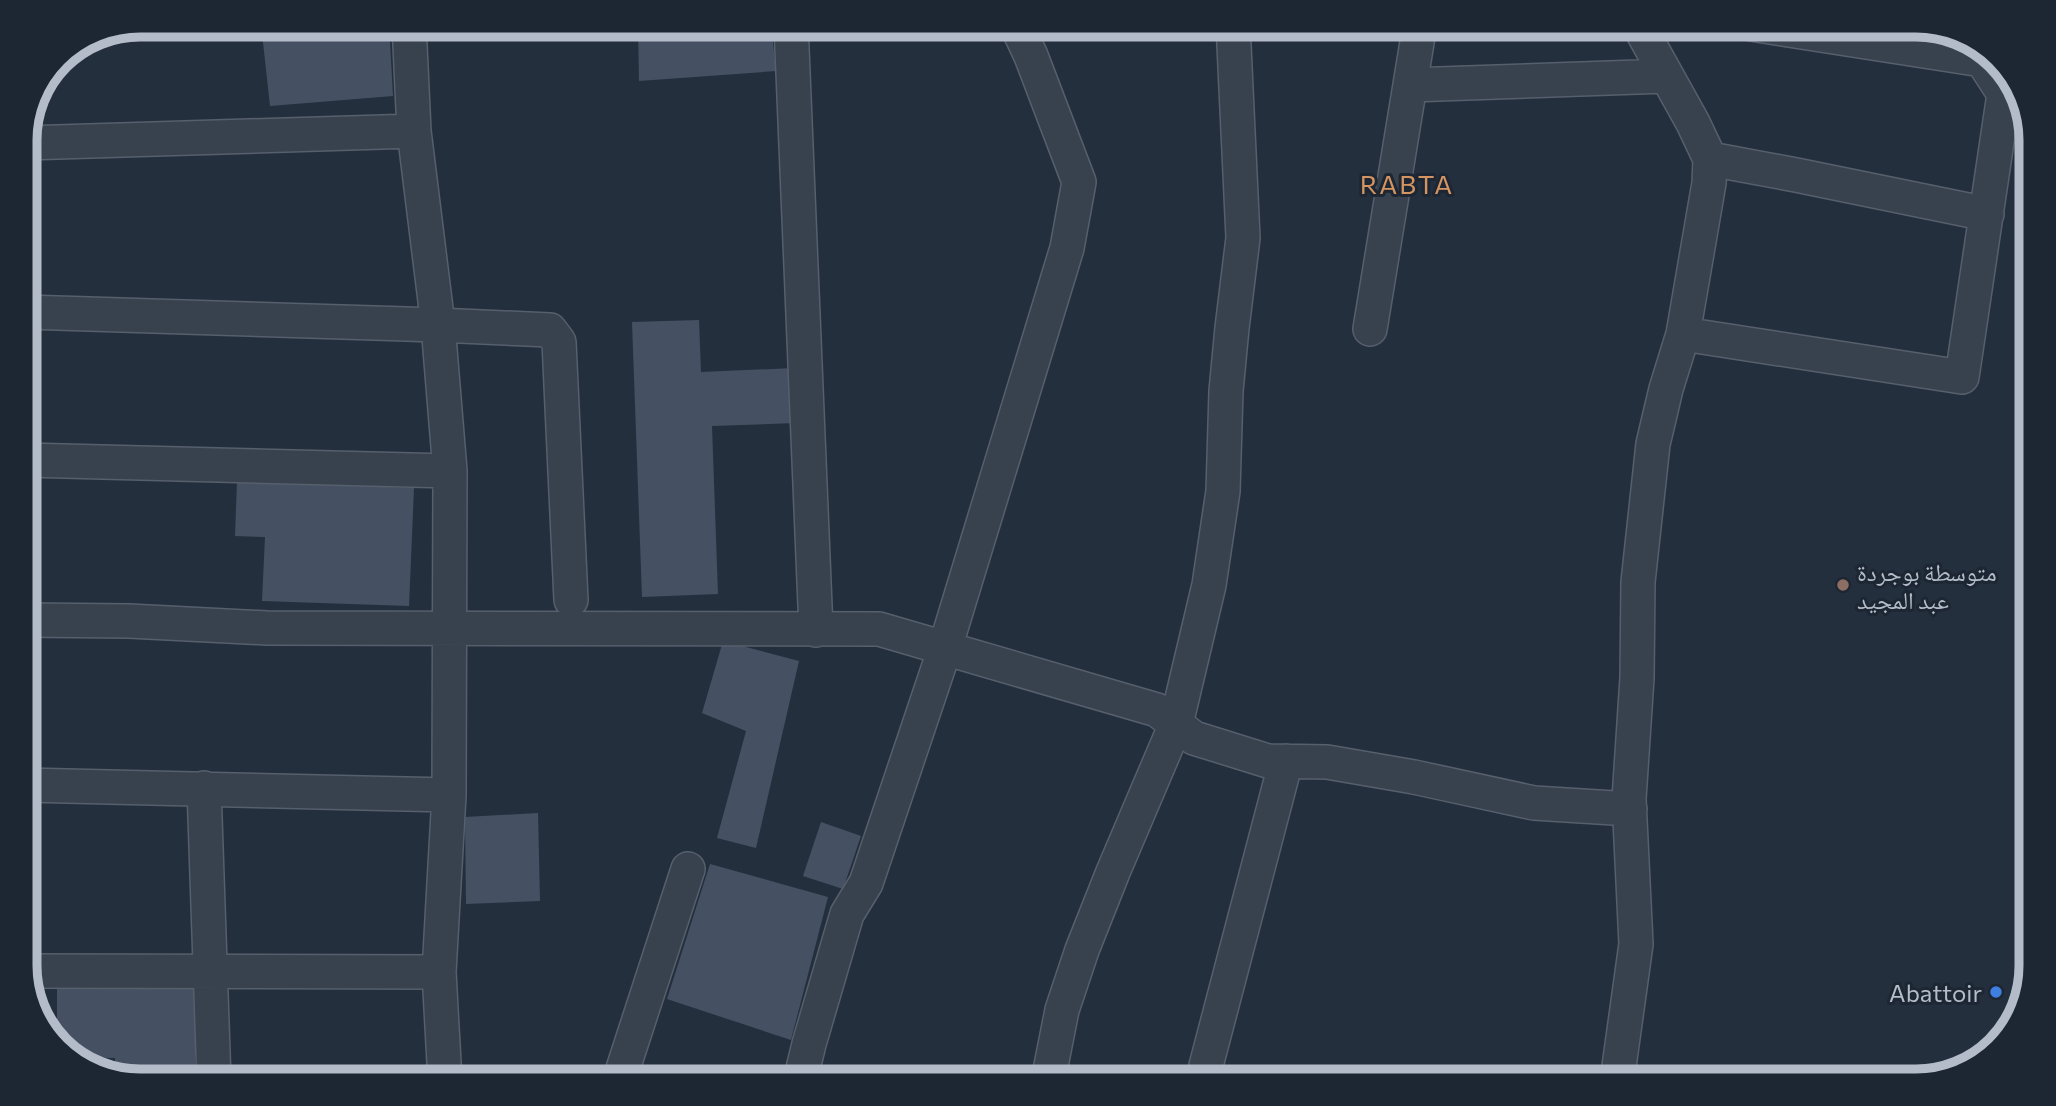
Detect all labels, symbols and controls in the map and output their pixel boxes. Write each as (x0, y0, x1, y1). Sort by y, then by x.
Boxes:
district label: RABTA (1360, 168, 1454, 199)
place label: متوسطة بوجردة عبد المجيد (1857, 557, 1997, 614)
marker: متوسطة بوجردة عبد المجيد (1835, 577, 1851, 593)
place label: Abattoir (1889, 978, 1982, 1007)
marker: Abattoir (1988, 984, 2004, 1000)

